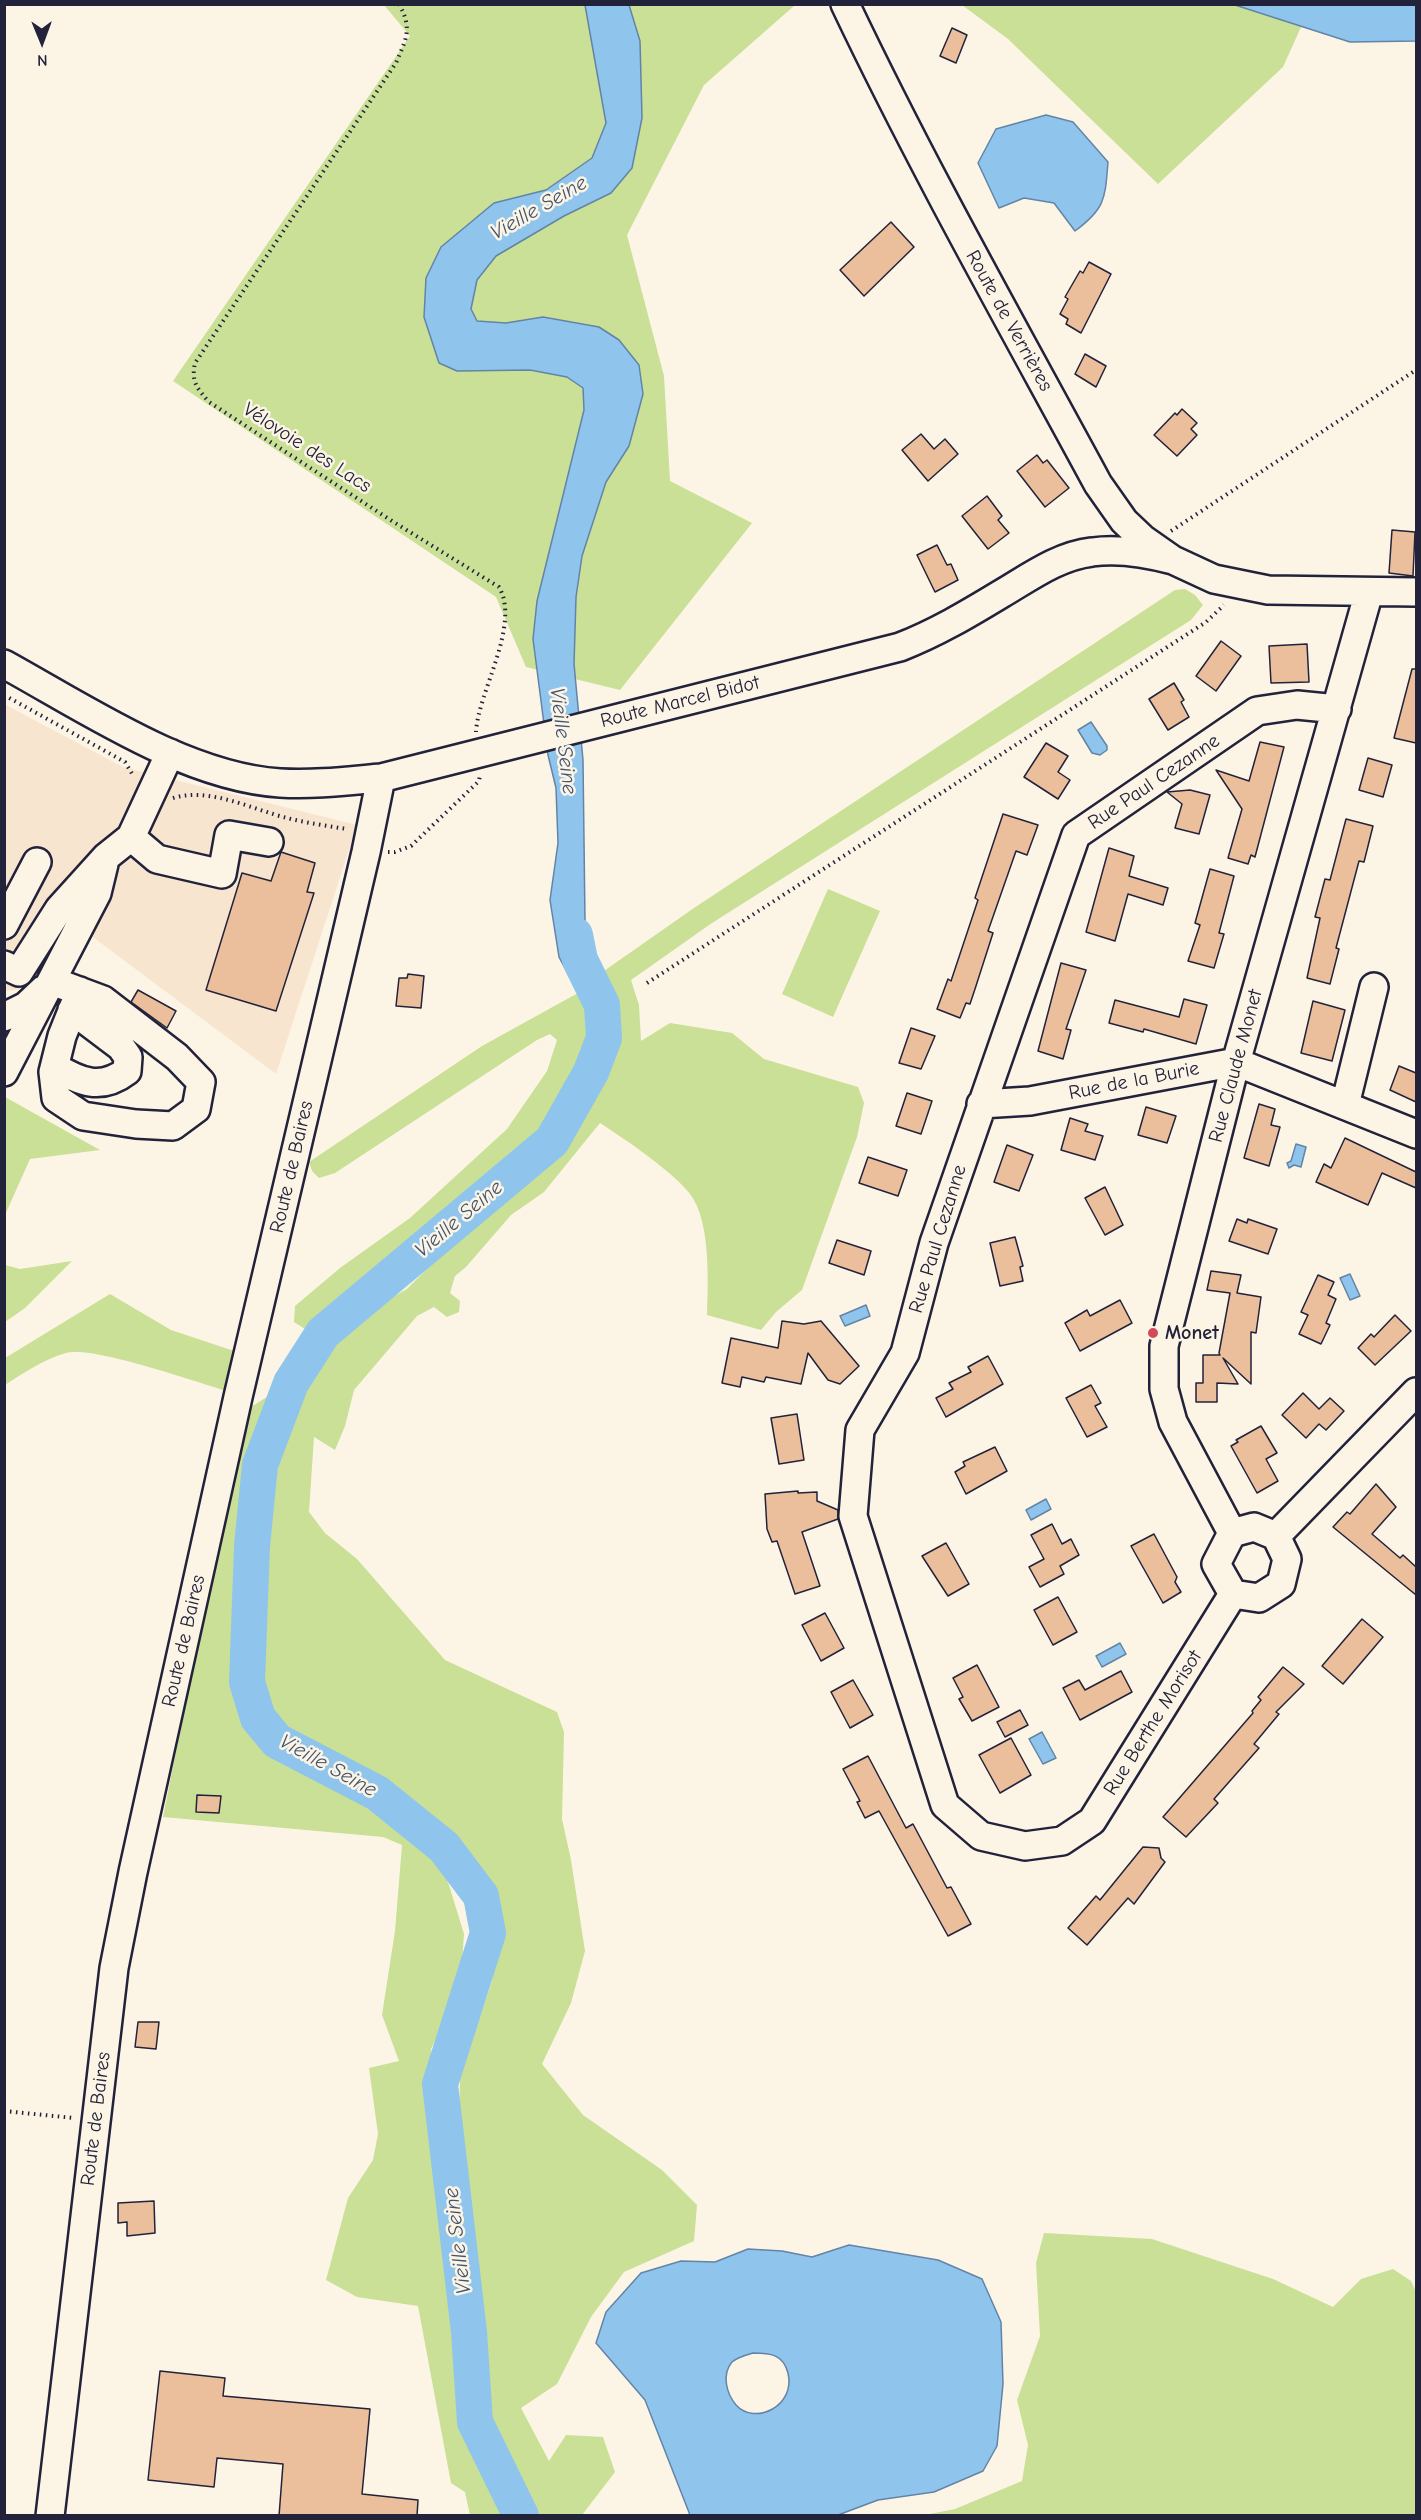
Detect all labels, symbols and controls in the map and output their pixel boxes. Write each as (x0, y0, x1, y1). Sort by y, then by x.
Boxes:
north arrow (12, 12, 72, 72)
text: N (37, 51, 48, 69)
water label: Vieille Seine (486, 170, 592, 246)
street label: Route de Verrières (960, 246, 1058, 396)
street label: Vélovoie des Lacs (238, 398, 376, 498)
street label: Route Marcel Bidot (598, 671, 762, 733)
water label: Vieille Seine (544, 686, 582, 796)
street label: Rue Paul Cezanne (1084, 729, 1224, 835)
street label: Rue Claude Monet (1204, 987, 1268, 1145)
street label: Rue de la Burie (1067, 1057, 1201, 1105)
street label: Route de Baires (265, 1099, 319, 1235)
street label: Rue Paul Cezanne (904, 1162, 972, 1316)
water label: Vieille Seine (410, 1175, 508, 1263)
place label: Monet (1165, 1321, 1219, 1345)
marker: Monet (1146, 1326, 1160, 1340)
street label: Route de Baires (157, 1573, 211, 1709)
street label: Rue Berthe Morisot (1099, 1646, 1207, 1800)
water label: Vieille Seine (275, 1729, 381, 1803)
street label: Route de Baires (76, 2051, 116, 2187)
water label: Vieille Seine (439, 2186, 477, 2296)

